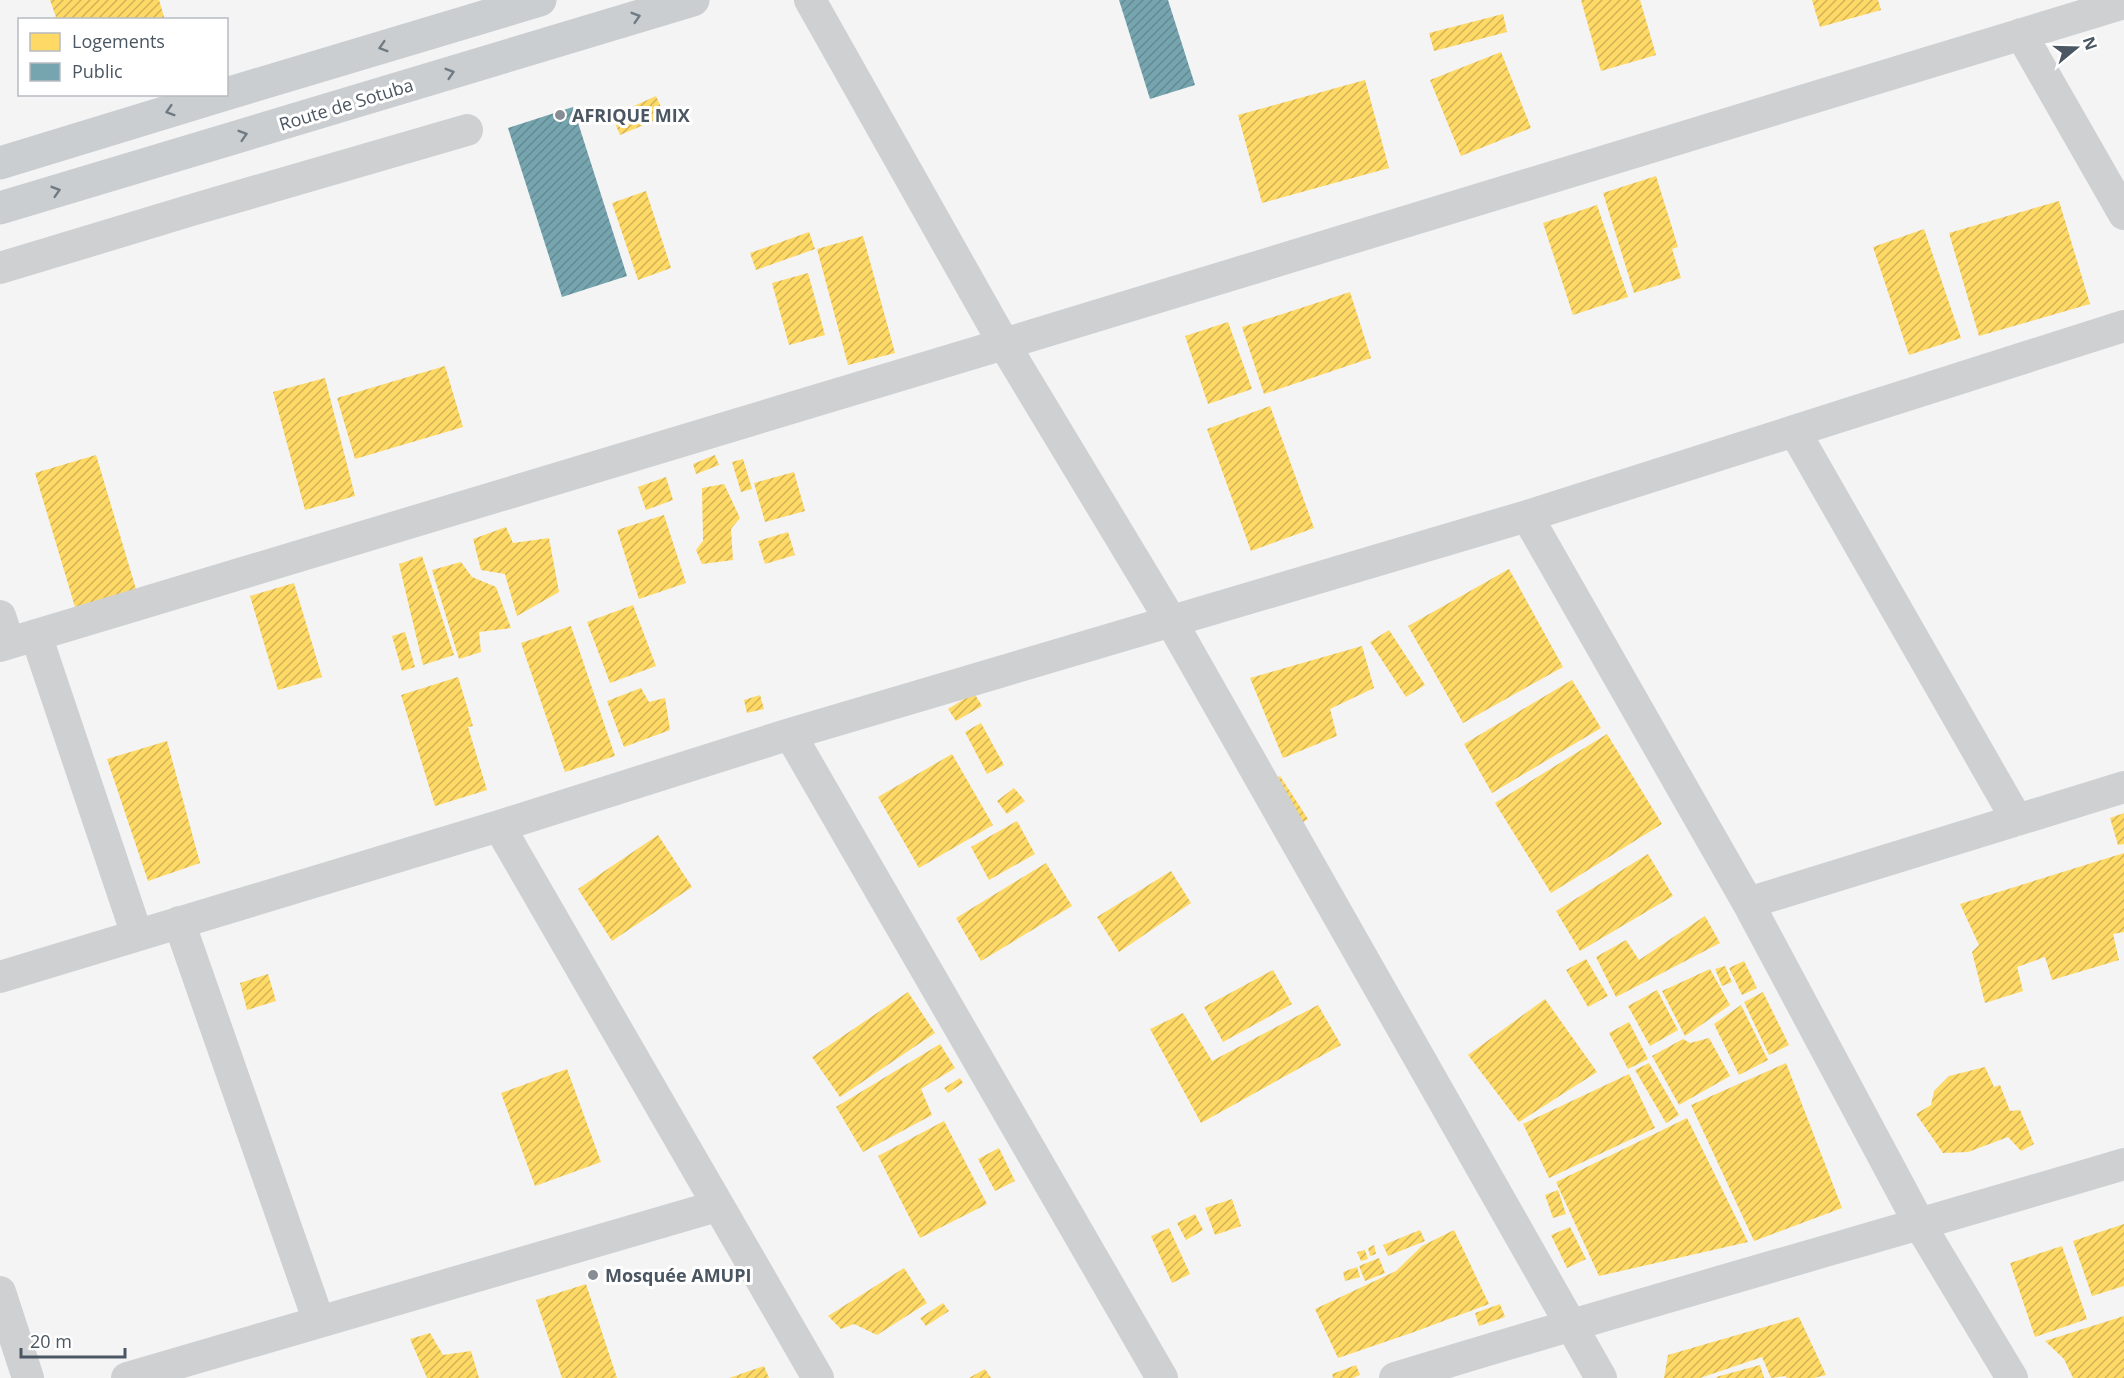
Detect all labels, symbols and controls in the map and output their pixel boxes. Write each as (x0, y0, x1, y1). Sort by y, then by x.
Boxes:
one-way arrow (630, 12, 641, 24)
legend (18, 18, 228, 96)
north arrow (2046, 18, 2106, 78)
text: Logements (72, 29, 165, 53)
text: N (2078, 33, 2103, 53)
one-way arrow (378, 40, 389, 52)
text: Public (72, 59, 123, 83)
one-way arrow (444, 68, 455, 80)
street label: Route de Sotuba (276, 72, 416, 136)
place label: AFRIQUE MIX (572, 103, 690, 127)
one-way arrow (165, 104, 176, 116)
marker: AFRIQUE MIX (553, 108, 567, 122)
one-way arrow (237, 130, 248, 142)
one-way arrow (50, 186, 61, 198)
place label: Mosquée AMUPI (605, 1263, 752, 1287)
marker: Mosquée AMUPI (586, 1268, 600, 1282)
scale bar (21, 1321, 124, 1359)
text: 20 m (30, 1329, 72, 1353)

